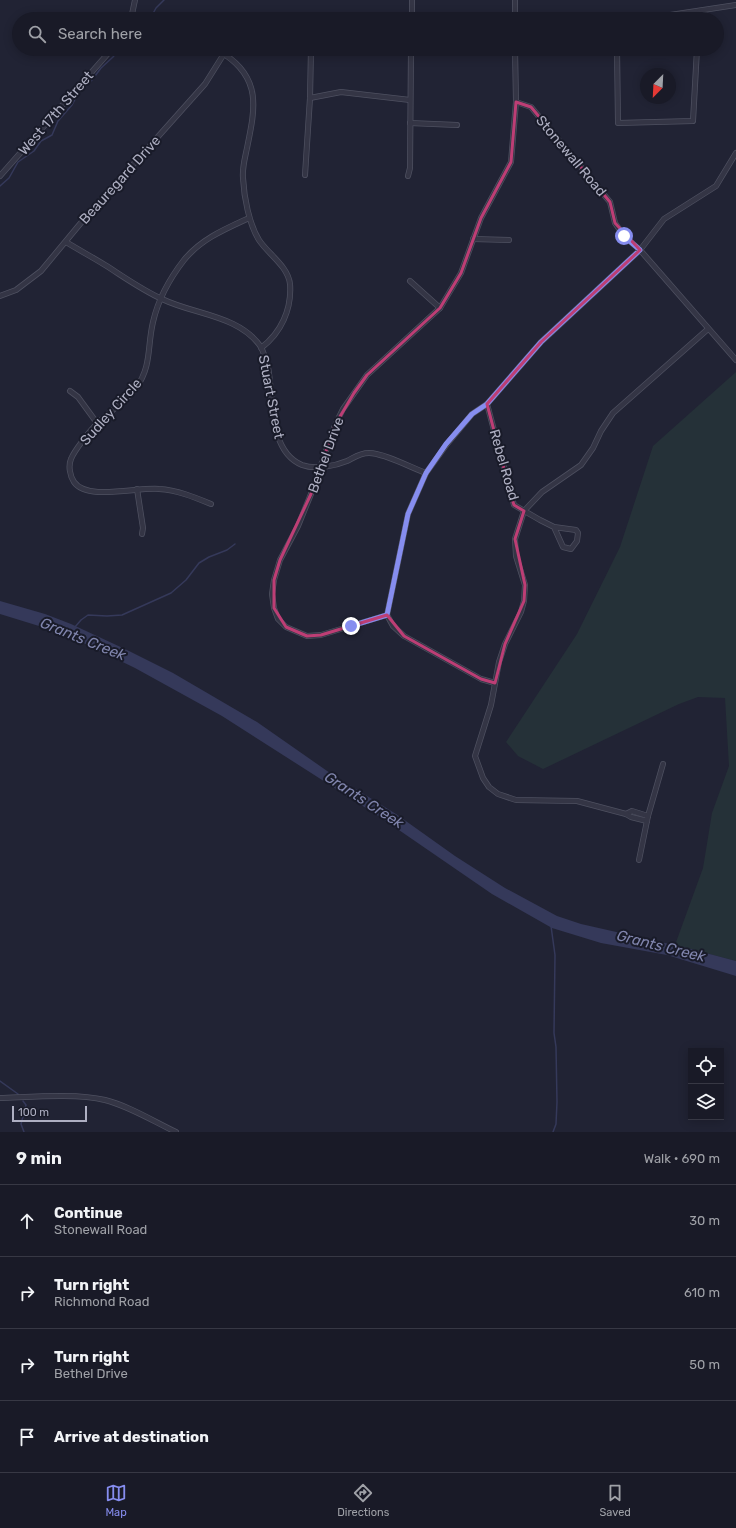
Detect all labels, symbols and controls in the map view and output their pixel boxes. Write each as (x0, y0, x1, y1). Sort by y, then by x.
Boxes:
search box (12, 12, 724, 56)
icon: search (26, 23, 48, 45)
text: Search here (58, 25, 142, 43)
street label: West 17th Street (15, 67, 97, 159)
north arrow (640, 68, 676, 104)
street label: Stonewall Road (532, 112, 610, 200)
street label: Beauregard Drive (76, 132, 164, 228)
route start (615, 227, 633, 245)
street label: Stuart Street (255, 354, 288, 441)
street label: Sudley Circle (77, 375, 146, 449)
street label: Bethel Drive (304, 415, 348, 495)
street label: Rebel Road (486, 428, 522, 502)
water label: Grants Creek (37, 614, 129, 664)
route end (342, 617, 360, 635)
water label: Grants Creek (321, 768, 407, 832)
water label: Grants Creek (615, 926, 708, 966)
map controls (688, 1048, 724, 1120)
button: locate (688, 1048, 724, 1084)
button: layers (688, 1084, 724, 1120)
scale bar (12, 1104, 87, 1123)
text: 100 m (18, 1106, 49, 1119)
text: 9 min (16, 1148, 62, 1168)
text: Walk · 690 m (644, 1151, 720, 1166)
text: Continue (54, 1204, 123, 1222)
icon: ahead (16, 1210, 38, 1232)
text: 30 m (689, 1213, 720, 1228)
text: Stonewall Road (54, 1222, 147, 1237)
text: Turn right (54, 1276, 129, 1294)
icon: right (16, 1282, 38, 1304)
text: 610 m (684, 1285, 720, 1300)
text: Richmond Road (54, 1294, 149, 1309)
text: Turn right (54, 1348, 129, 1366)
icon: right (16, 1354, 38, 1376)
text: 50 m (689, 1357, 720, 1372)
text: Bethel Drive (54, 1366, 128, 1381)
icon: arrive (16, 1426, 38, 1448)
text: Arrive at destination (54, 1428, 209, 1446)
tab: Map (105, 1482, 127, 1519)
tab: Directions (337, 1482, 389, 1519)
tab: Saved (600, 1482, 631, 1519)

